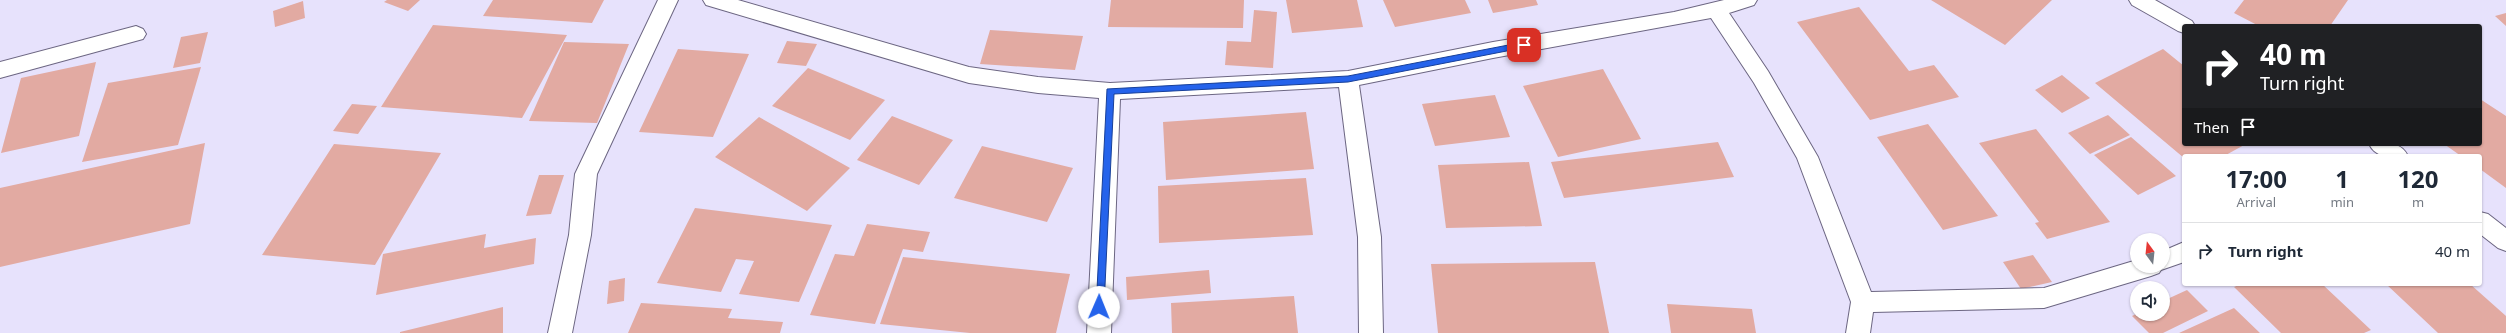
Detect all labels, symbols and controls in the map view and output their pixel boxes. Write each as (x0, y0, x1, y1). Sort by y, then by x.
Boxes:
pin (1507, 28, 1541, 62)
icon: arrive (1513, 34, 1535, 56)
text: 40 m (2260, 35, 2327, 73)
icon: right (2194, 40, 2246, 92)
text: Turn right (2260, 71, 2344, 95)
icon: arrive (2237, 116, 2259, 138)
text: Then (2194, 117, 2229, 137)
text: 17:00 (2225, 162, 2287, 195)
text: 1 (2335, 162, 2349, 195)
text: 120 (2397, 162, 2439, 195)
text: Arrival (2236, 193, 2276, 211)
text: min (2330, 193, 2354, 211)
text: m (2412, 193, 2424, 211)
north arrow (2130, 233, 2170, 273)
map controls (2130, 233, 2170, 321)
icon: right (2194, 240, 2216, 262)
text: Turn right (2228, 241, 2303, 261)
text: 40 m (2435, 241, 2470, 261)
button: sound (2130, 281, 2170, 321)
position arrow (1078, 286, 1120, 328)

